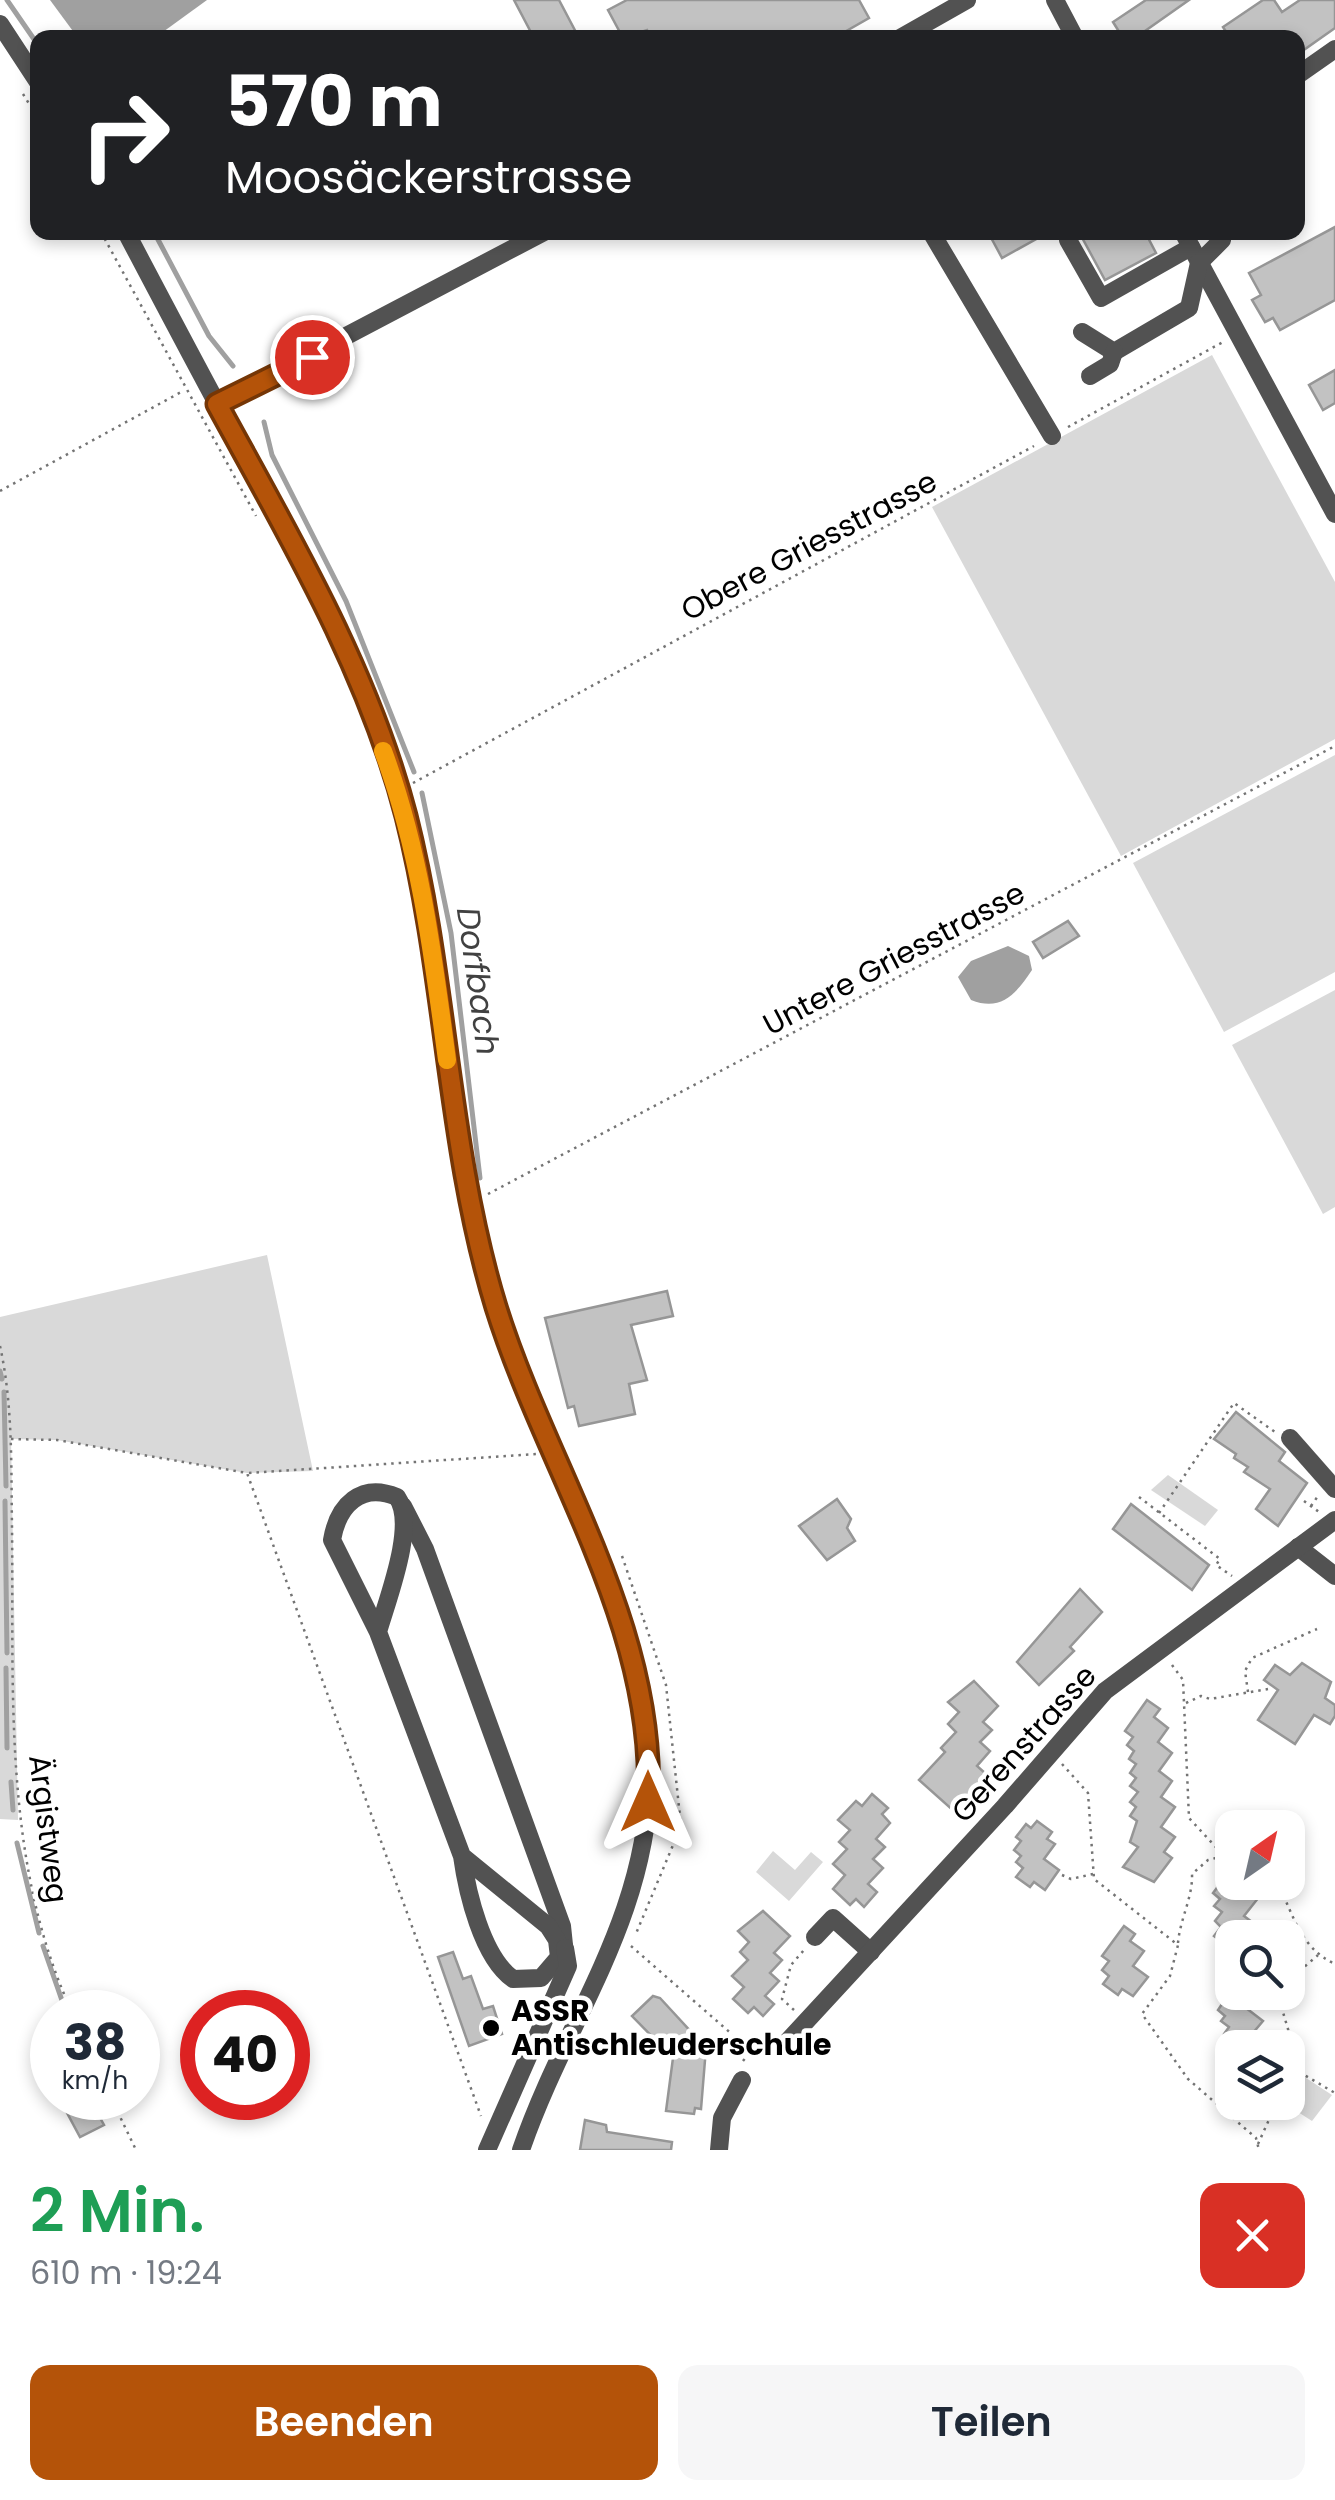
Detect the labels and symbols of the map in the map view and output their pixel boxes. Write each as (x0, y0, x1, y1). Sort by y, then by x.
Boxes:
pin (270, 315, 355, 400)
street label: Obere Griesstrasse (673, 460, 944, 631)
street label: Untere Griesstrasse (755, 871, 1032, 1046)
water label: Dorfbach (446, 904, 511, 1058)
street label: Gerenstrasse (941, 1655, 1106, 1832)
position arrow (596, 1750, 700, 1854)
street label: Ärgistweg (18, 1752, 79, 1906)
north arrow (1215, 1810, 1305, 1900)
place label: ASSR Antischleuderschule (511, 1989, 831, 2066)
speed limit sign: 40 (180, 1990, 310, 2120)
marker: ASSR Antischleuderschule (480, 2017, 502, 2039)

